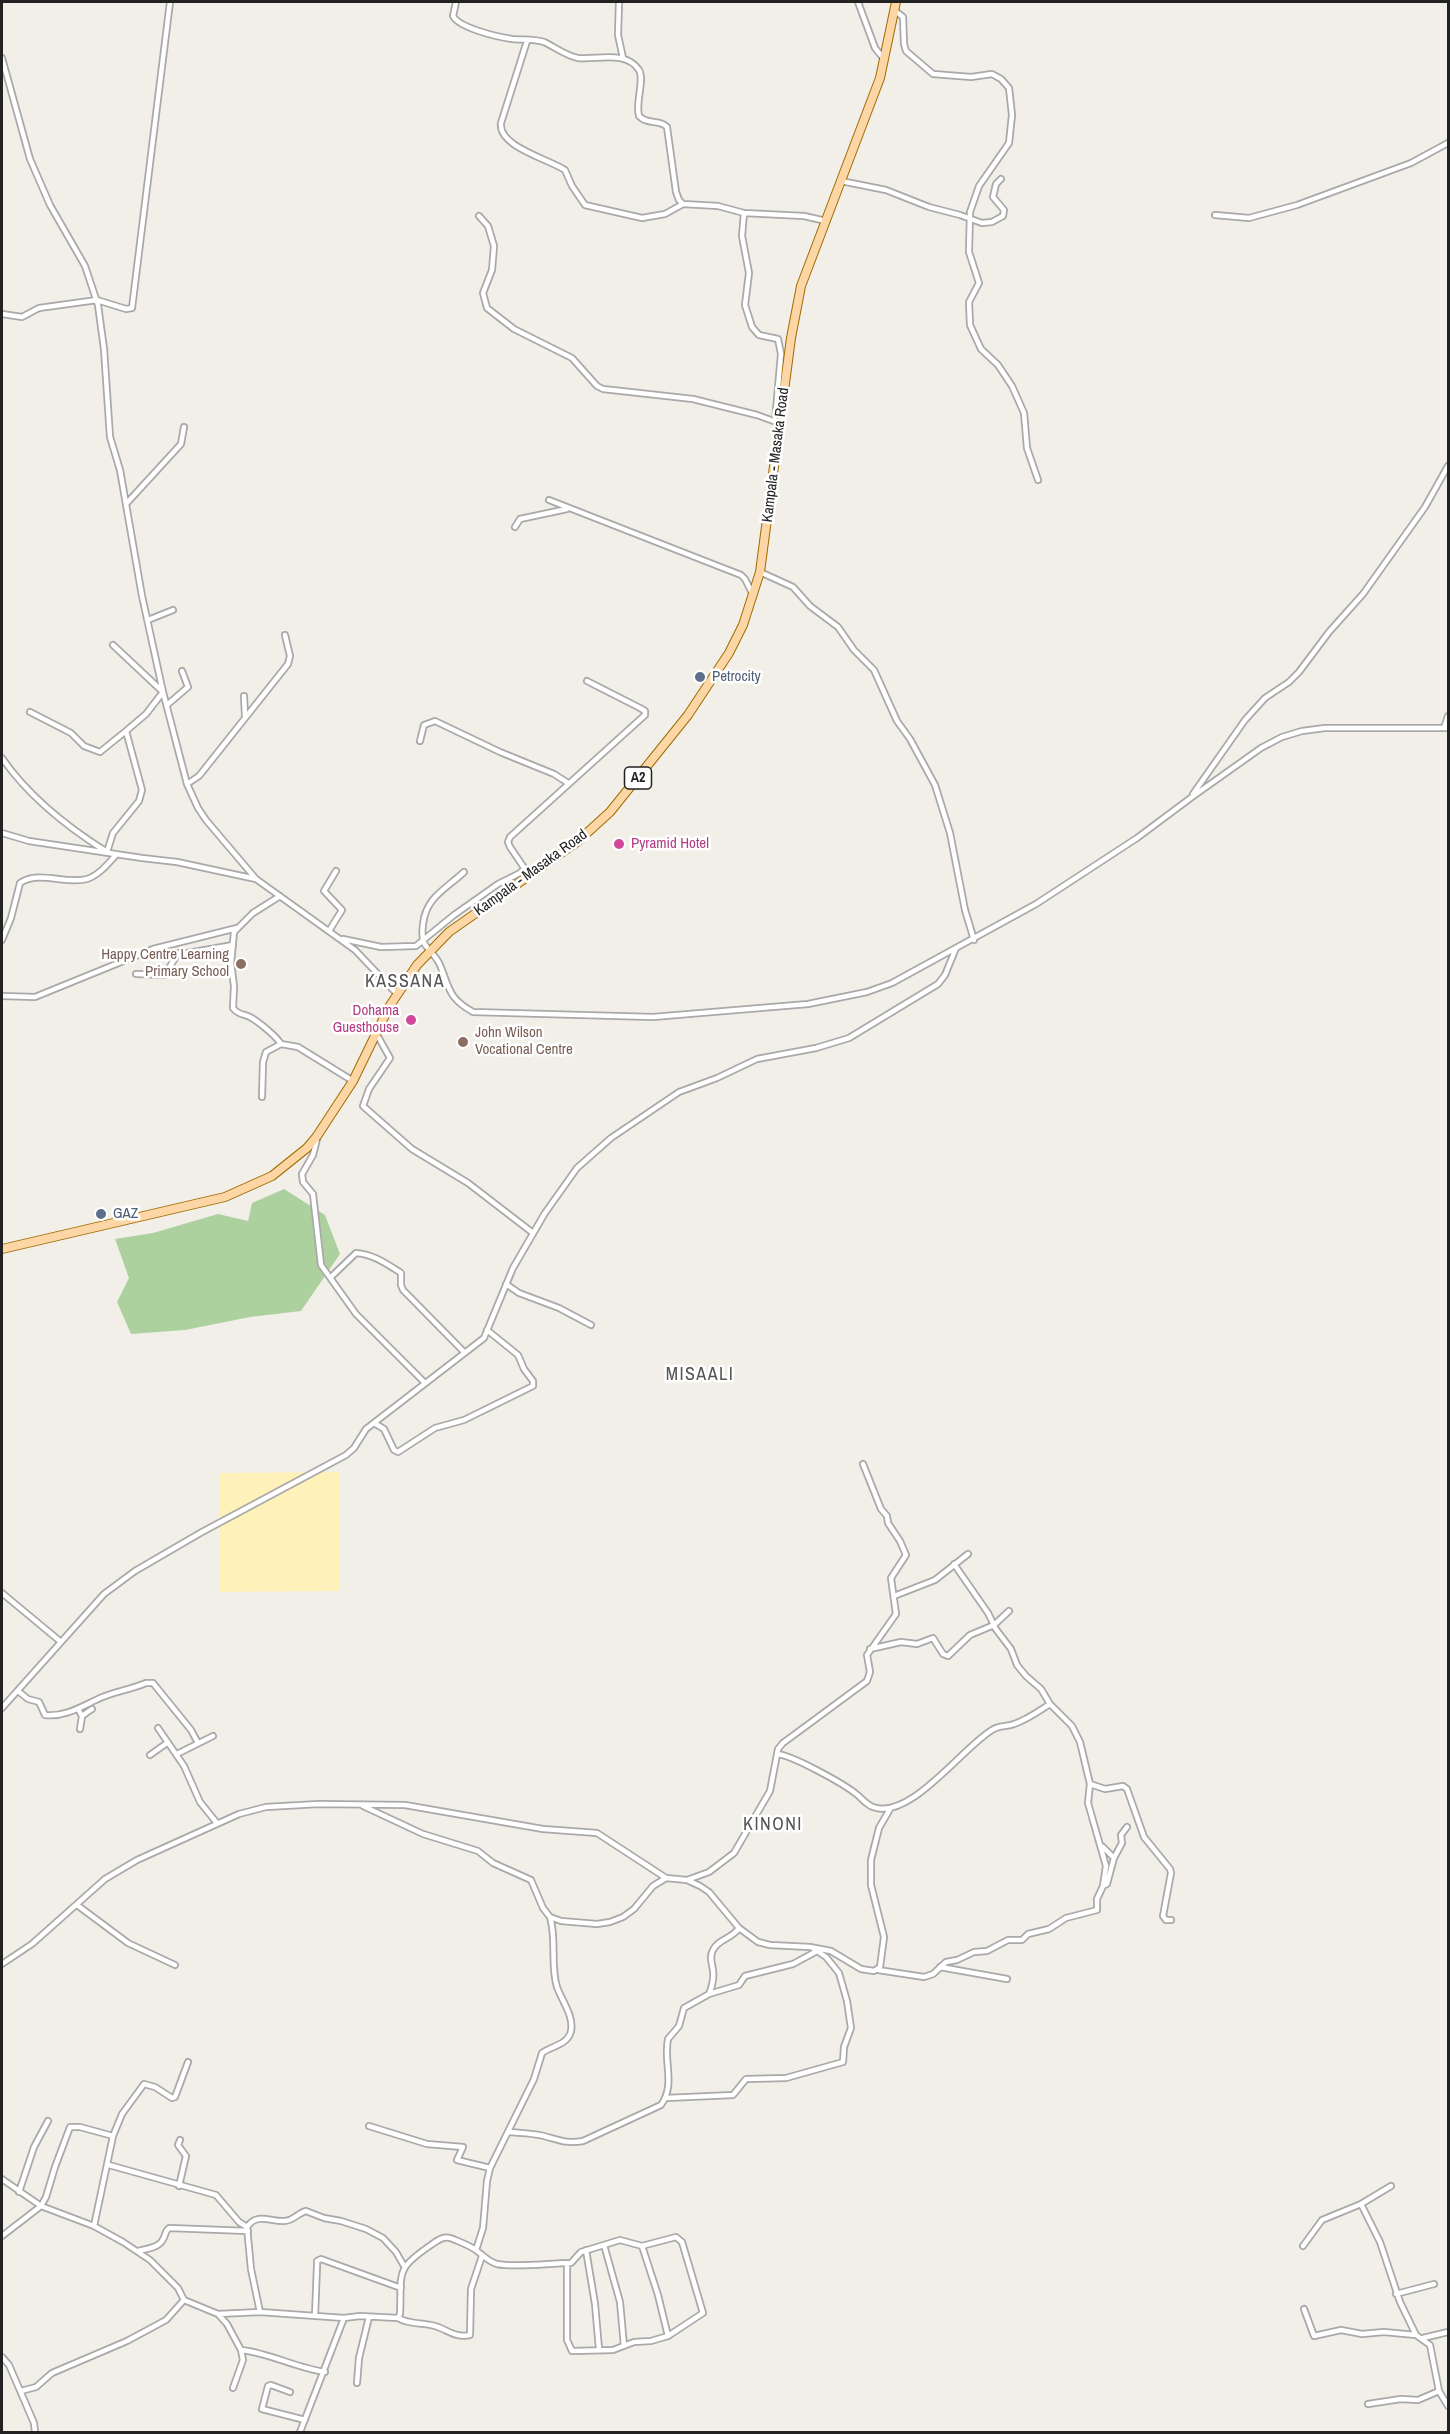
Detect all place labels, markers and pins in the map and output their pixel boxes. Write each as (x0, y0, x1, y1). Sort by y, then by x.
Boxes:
place label: Petrocity (712, 668, 761, 686)
marker: Petrocity (693, 670, 707, 684)
place label: Pyramid Hotel (631, 835, 709, 853)
marker: Pyramid Hotel (612, 837, 626, 851)
place label: Happy Centre Learning Primary School (101, 946, 229, 981)
marker: Happy Centre Learning Primary School (234, 957, 248, 971)
place label: Dohama Guesthouse (333, 1002, 399, 1037)
marker: Dohama Guesthouse (404, 1013, 418, 1027)
place label: John Wilson Vocational Centre (475, 1024, 573, 1059)
marker: John Wilson Vocational Centre (456, 1035, 470, 1049)
place label: GAZ (113, 1205, 138, 1223)
marker: GAZ (94, 1207, 108, 1221)

